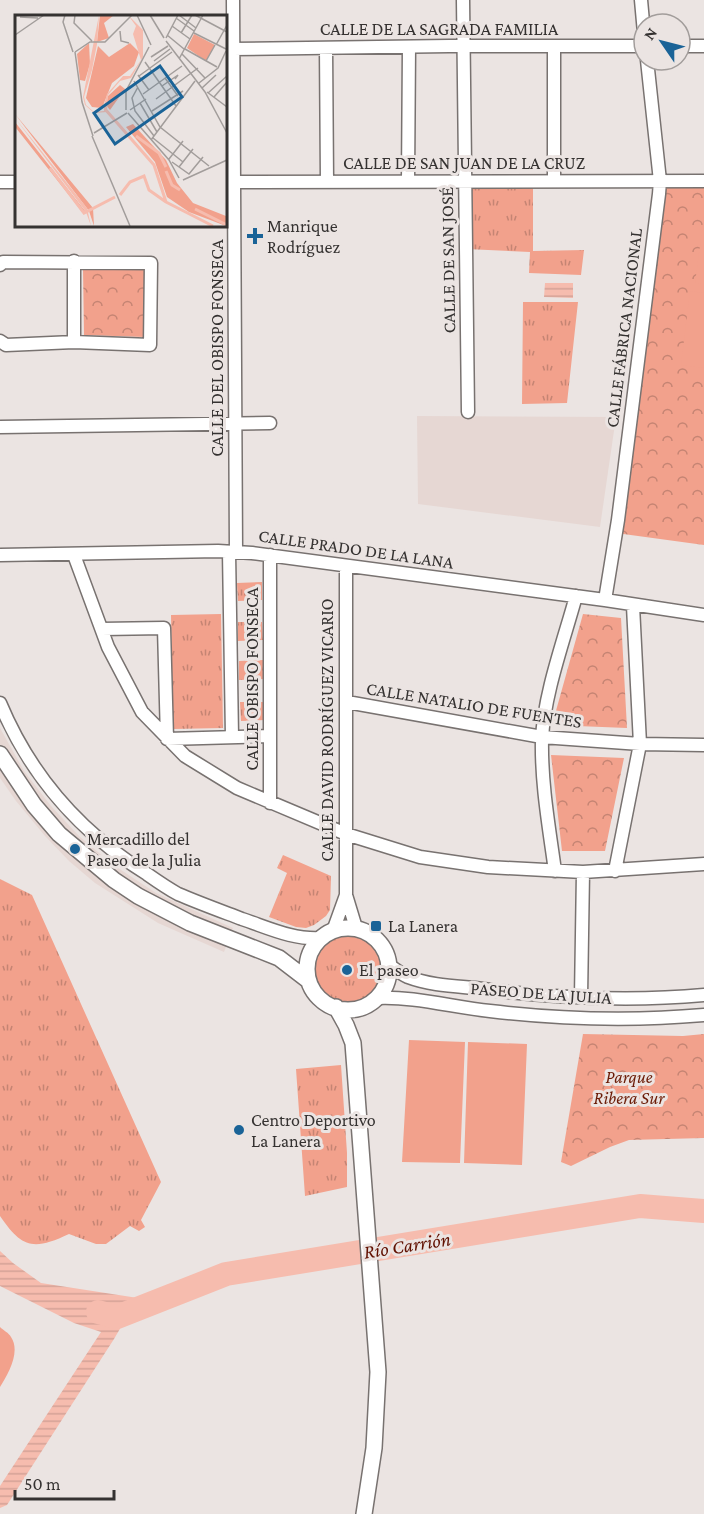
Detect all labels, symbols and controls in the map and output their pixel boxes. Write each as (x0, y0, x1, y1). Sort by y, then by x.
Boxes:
north arrow (632, 12, 692, 72)
inset map (15, 15, 226, 226)
street label: CALLE DE LA SAGRADA FAMILIA (320, 19, 559, 39)
text: N (640, 24, 660, 43)
street label: CALLE DE SAN JUAN DE LA CRUZ (343, 153, 585, 173)
street label: CALLE DE SAN JOSÉ (437, 186, 459, 333)
place label: Manrique Rodríguez (267, 216, 340, 257)
street label: CALLE FÁBRICA NACIONAL (602, 227, 646, 429)
marker: Manrique Rodríguez (248, 229, 262, 243)
street label: CALLE DEL OBISPO FONSECA (207, 238, 227, 457)
street label: CALLE PRADO DE LA LANA (257, 525, 456, 573)
street label: CALLE OBISPO FONSECA (242, 586, 262, 771)
street label: CALLE DAVID RODRÍGUEZ VICARIO (317, 598, 337, 862)
street label: CALLE NATALIO DE FUENTES (365, 678, 583, 732)
place label: Mercadillo del Paseo de la Julia (87, 829, 201, 870)
marker: Mercadillo del Paseo de la Julia (68, 842, 82, 856)
place label: La Lanera (388, 916, 458, 936)
marker: La Lanera (369, 919, 383, 933)
place label: El paseo (359, 960, 419, 980)
marker: El paseo (340, 963, 354, 977)
street label: PASEO DE LA JULIA (470, 978, 613, 1008)
park label: Parque Ribera Sur (594, 1067, 665, 1108)
place label: Centro Deportivo La Lanera (251, 1110, 376, 1151)
marker: Centro Deportivo La Lanera (232, 1123, 246, 1137)
water label: Río Carrión (362, 1227, 452, 1263)
scale bar (15, 1463, 114, 1501)
text: 50 m (24, 1474, 61, 1494)

